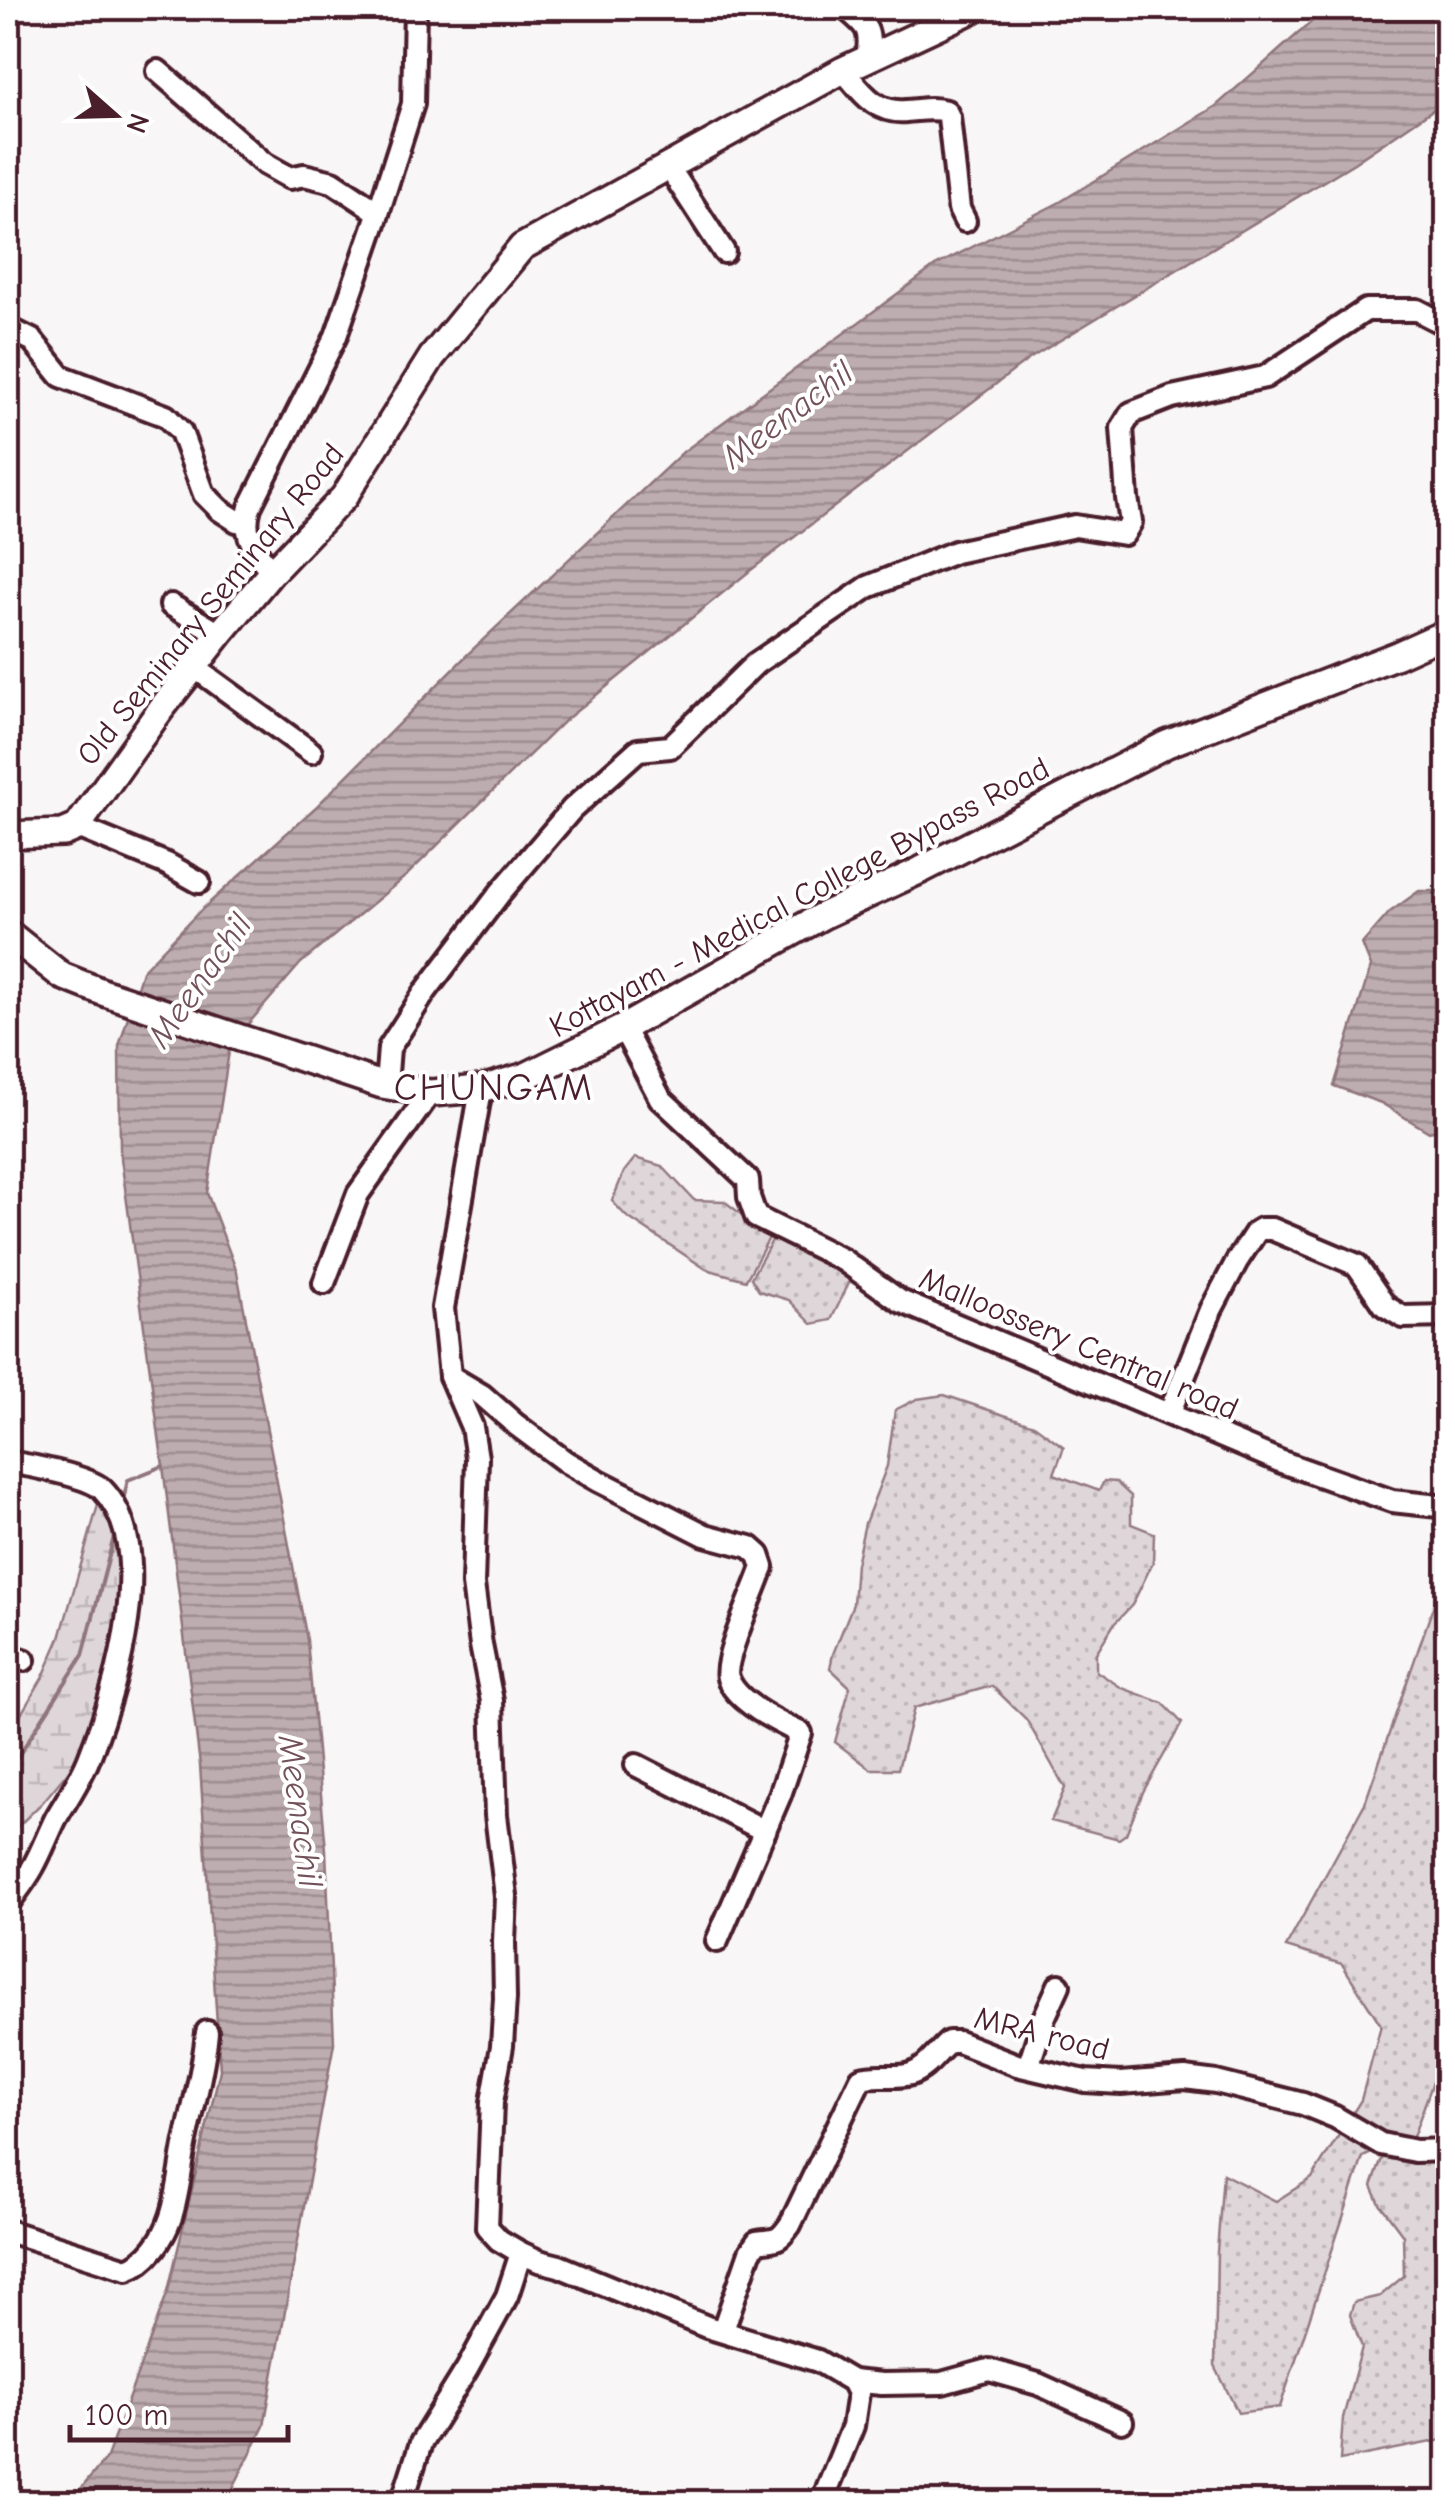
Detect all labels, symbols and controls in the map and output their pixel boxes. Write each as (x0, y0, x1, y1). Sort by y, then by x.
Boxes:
north arrow (65, 65, 165, 165)
text: N (119, 109, 156, 137)
water label: Meenachil (713, 351, 862, 478)
street label: Old Seminary Seminary Road (69, 436, 352, 773)
street label: Kottayam - Medical College Bypass Road (543, 750, 1055, 1045)
water label: Meenachil (138, 905, 261, 1056)
district label: CHUNGAM (394, 1066, 594, 1110)
street label: Malloossery Central road (914, 1259, 1244, 1427)
water label: Meenachil (269, 1731, 332, 1891)
street label: MRA road (971, 1999, 1113, 2068)
scale bar (70, 2380, 288, 2442)
text: 100 m (85, 2398, 168, 2433)

